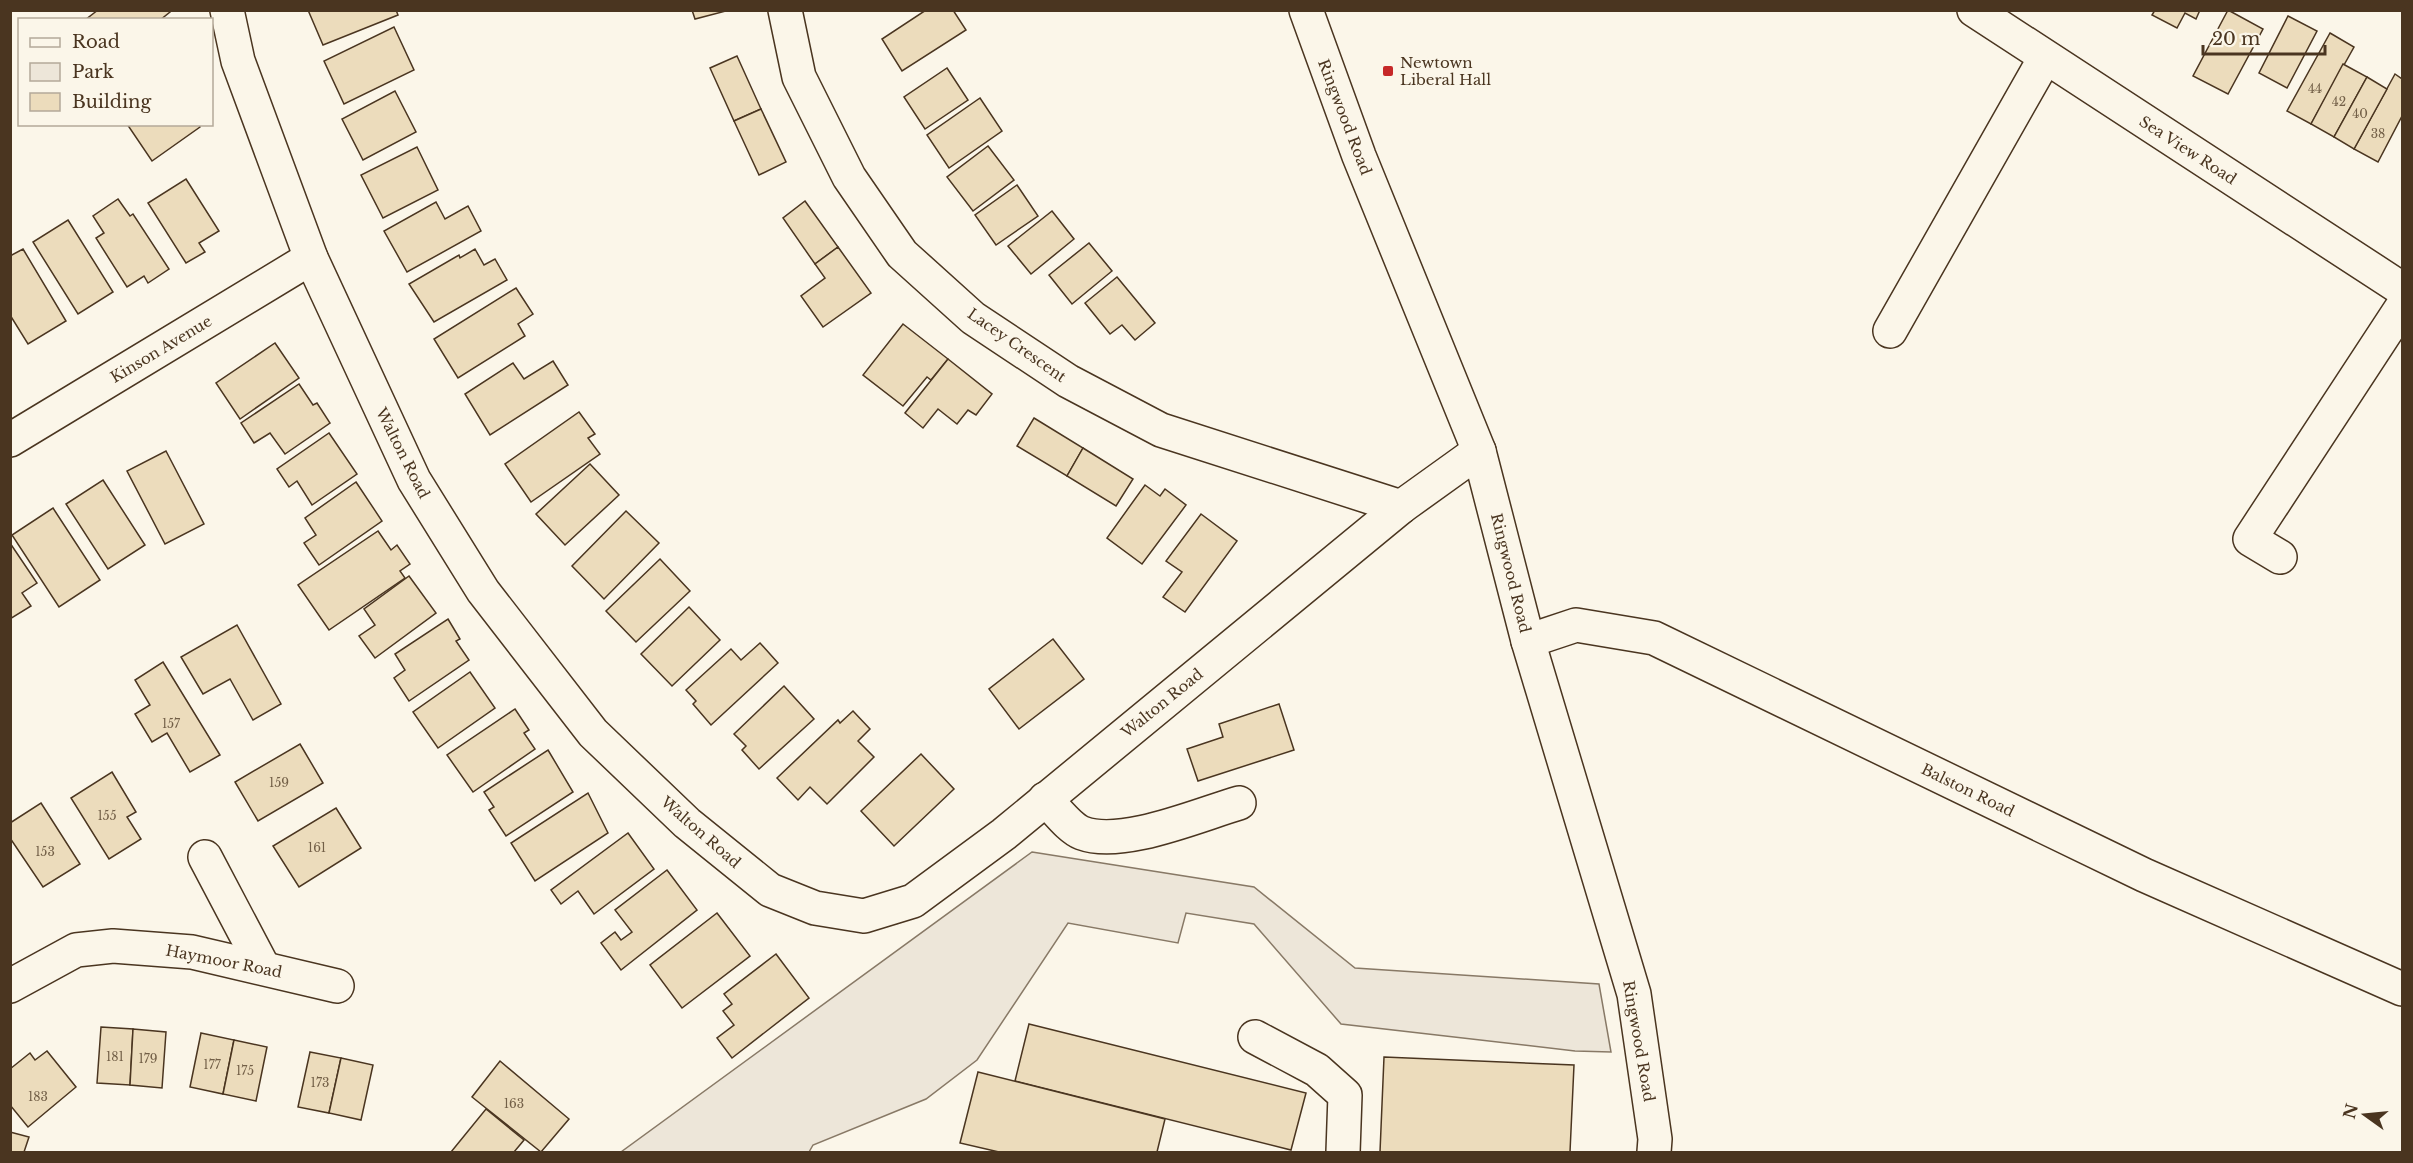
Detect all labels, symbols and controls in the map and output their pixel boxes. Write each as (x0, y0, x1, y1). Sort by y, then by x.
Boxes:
legend (18, 18, 213, 126)
scale bar (2203, 18, 2324, 56)
text: 20 m (2212, 28, 2260, 50)
text: Road (72, 31, 120, 53)
place label: Newtown Liberal Hall (1400, 53, 1491, 89)
street label: Ringwood Road (1314, 56, 1376, 178)
text: Park (72, 61, 114, 83)
marker: Newtown Liberal Hall (1381, 64, 1395, 78)
house number: 44 (2308, 81, 2322, 96)
text: Building (72, 91, 151, 113)
house number: 42 (2332, 94, 2346, 109)
house number: 40 (2352, 106, 2368, 121)
street label: Sea View Road (2136, 112, 2240, 188)
house number: 38 (2371, 126, 2385, 141)
street label: Lacey Crescent (964, 304, 1070, 386)
street label: Kinson Avenue (107, 311, 215, 387)
street label: Walton Road (371, 403, 434, 502)
street label: Ringwood Road (1487, 511, 1535, 635)
street label: Walton Road (1117, 664, 1207, 742)
house number: 157 (162, 716, 181, 731)
street label: Balston Road (1918, 759, 2018, 821)
house number: 159 (269, 775, 289, 790)
street label: Walton Road (656, 792, 745, 872)
house number: 155 (98, 808, 117, 823)
house number: 161 (308, 840, 326, 855)
house number: 153 (35, 844, 55, 859)
street label: Haymoor Road (164, 940, 284, 982)
street label: Ringwood Road (1619, 979, 1659, 1103)
house number: 181 (106, 1049, 124, 1064)
house number: 179 (138, 1051, 158, 1066)
house number: 177 (203, 1057, 222, 1072)
house number: 175 (236, 1063, 254, 1078)
house number: 173 (311, 1075, 329, 1090)
north arrow (2335, 1085, 2395, 1145)
house number: 183 (28, 1089, 48, 1104)
house number: 163 (504, 1096, 524, 1111)
text: N (2339, 1101, 2362, 1121)

